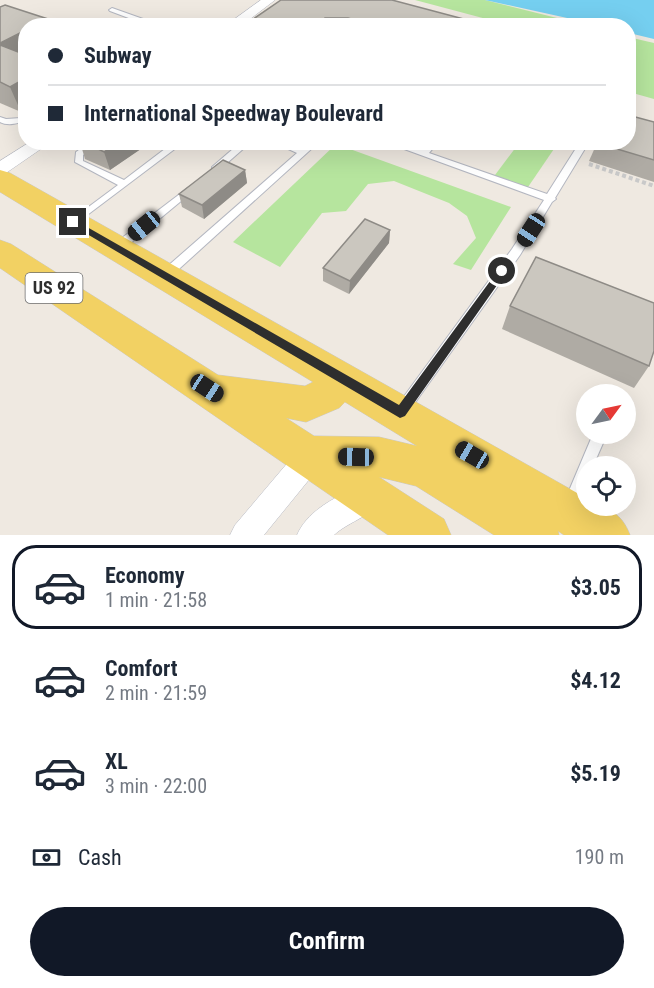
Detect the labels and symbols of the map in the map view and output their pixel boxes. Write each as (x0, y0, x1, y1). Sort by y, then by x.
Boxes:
route end (59, 208, 86, 235)
car (124, 208, 164, 244)
car (514, 210, 548, 250)
route start (488, 257, 515, 284)
road number: US 92 (26, 273, 82, 303)
car (187, 371, 227, 405)
north arrow (576, 384, 636, 444)
car (452, 438, 492, 472)
car (338, 448, 374, 466)

